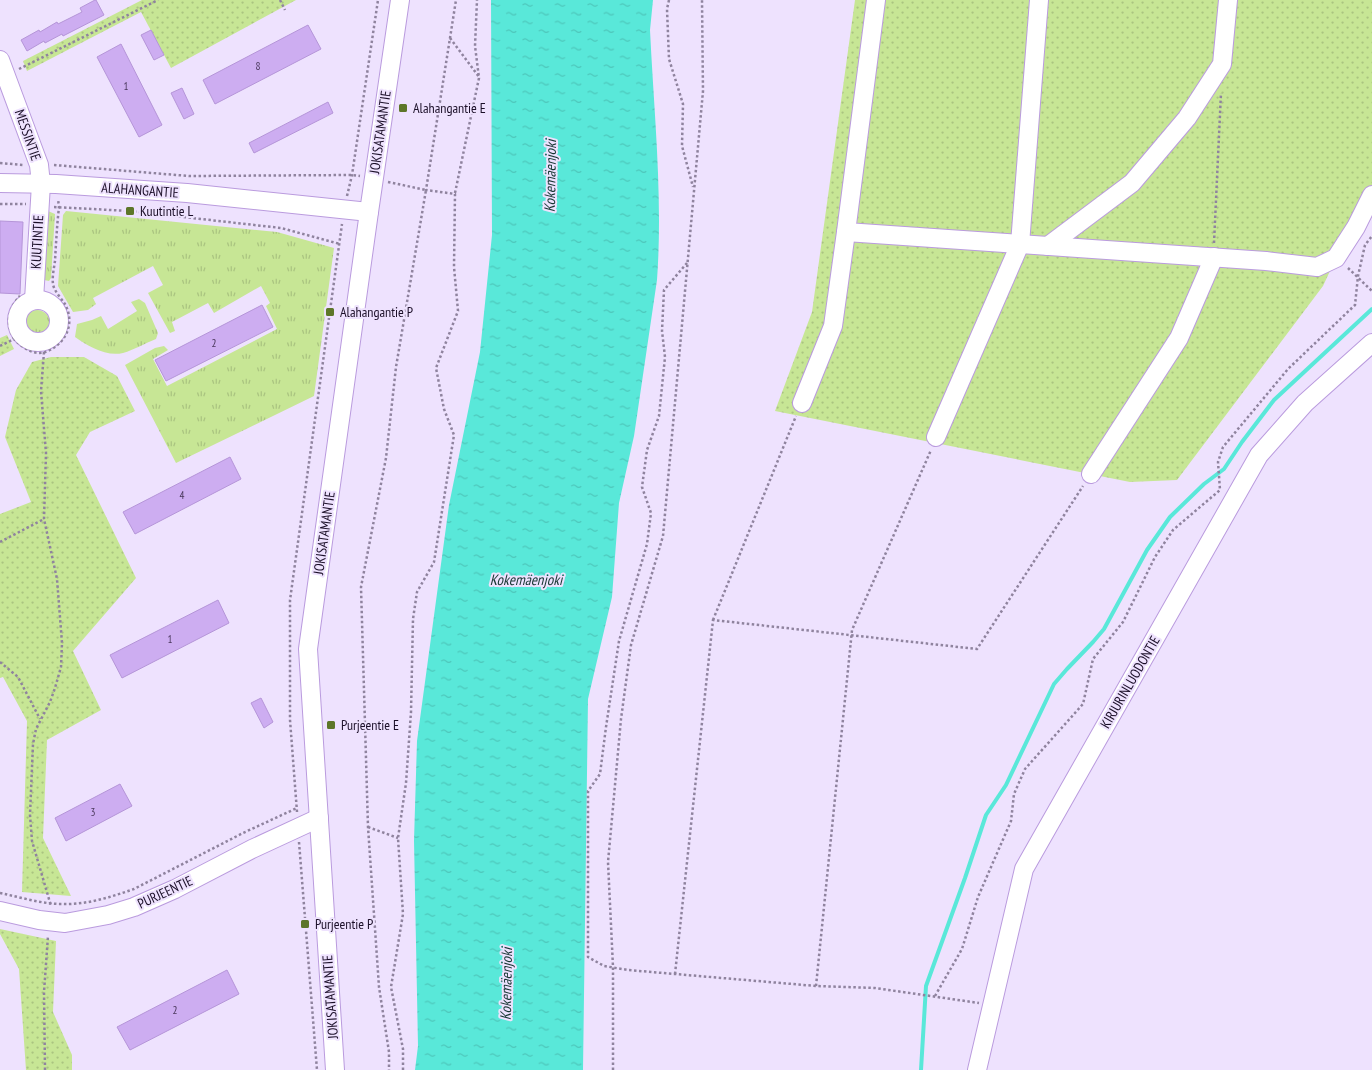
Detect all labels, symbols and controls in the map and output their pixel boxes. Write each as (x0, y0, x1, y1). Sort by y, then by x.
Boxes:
house number: 8 (256, 59, 261, 73)
house number: 1 (124, 79, 129, 93)
street label: JOKISATAMANTIE (365, 89, 395, 176)
place label: Alahangantie E (413, 99, 486, 117)
marker: Alahangantie E (397, 102, 409, 114)
street label: MESSINTIE (11, 107, 45, 163)
water label: Kokemäenjoki (540, 138, 560, 212)
street label: ALAHANGANTIE (101, 178, 179, 202)
place label: Kuutintie L (140, 202, 193, 220)
marker: Kuutintie L (124, 205, 136, 217)
street label: KUUTINTIE (27, 215, 47, 269)
place label: Alahangantie P (340, 303, 413, 321)
marker: Alahangantie P (324, 306, 336, 318)
house number: 2 (212, 336, 217, 350)
house number: 4 (180, 488, 185, 502)
street label: JOKISATAMANTIE (309, 490, 339, 577)
water label: Kokemäenjoki (490, 570, 564, 589)
house number: 1 (168, 632, 173, 646)
street label: KIRJURINLUODONTIE (1096, 632, 1164, 732)
place label: Purjeentie E (341, 716, 399, 734)
marker: Purjeentie E (325, 719, 337, 731)
house number: 3 (91, 805, 96, 819)
street label: PURJEENTIE (135, 871, 195, 913)
place label: Purjeentie P (315, 915, 373, 933)
marker: Purjeentie P (299, 918, 311, 930)
water label: Kokemäenjoki (496, 946, 516, 1020)
street label: JOKISATAMANTIE (318, 955, 342, 1040)
house number: 2 (173, 1003, 178, 1017)

